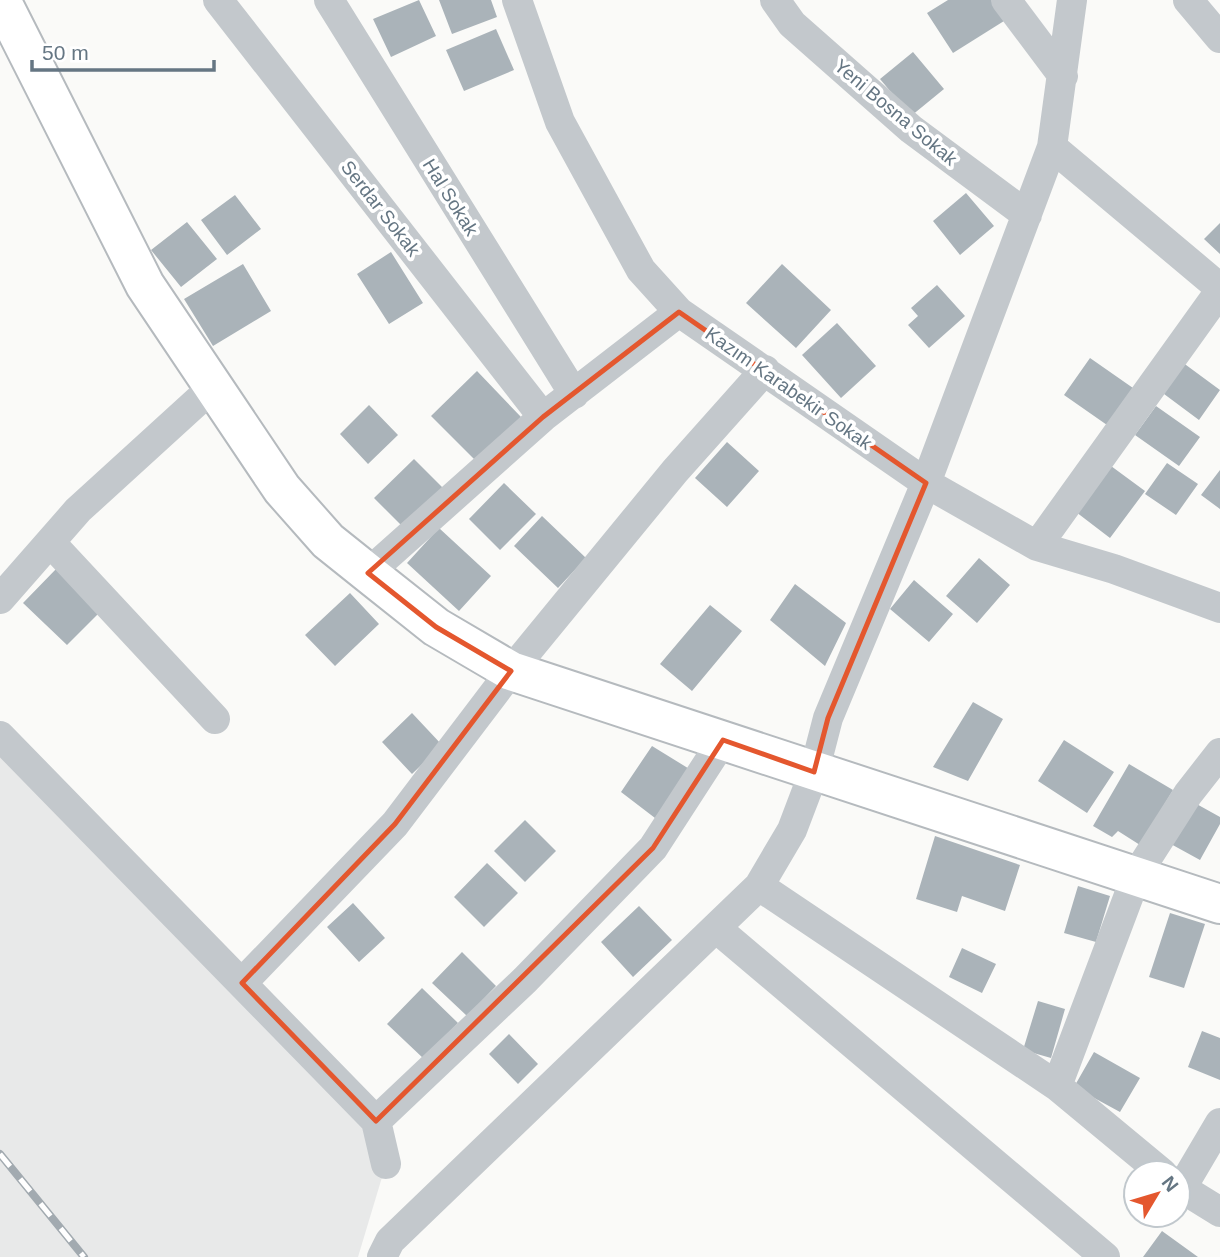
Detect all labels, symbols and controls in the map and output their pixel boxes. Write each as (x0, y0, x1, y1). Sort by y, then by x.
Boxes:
scale bar (32, 28, 214, 72)
text: 50 m (42, 41, 89, 64)
street label: Yeni Bosna Sokak (830, 55, 962, 170)
street label: Hal Sokak (419, 155, 483, 240)
street label: Serdar Sokak (337, 156, 425, 261)
street label: Kazım Karabekir Sokak (701, 323, 876, 454)
north arrow (1122, 1159, 1192, 1229)
text: N (1158, 1172, 1183, 1196)

